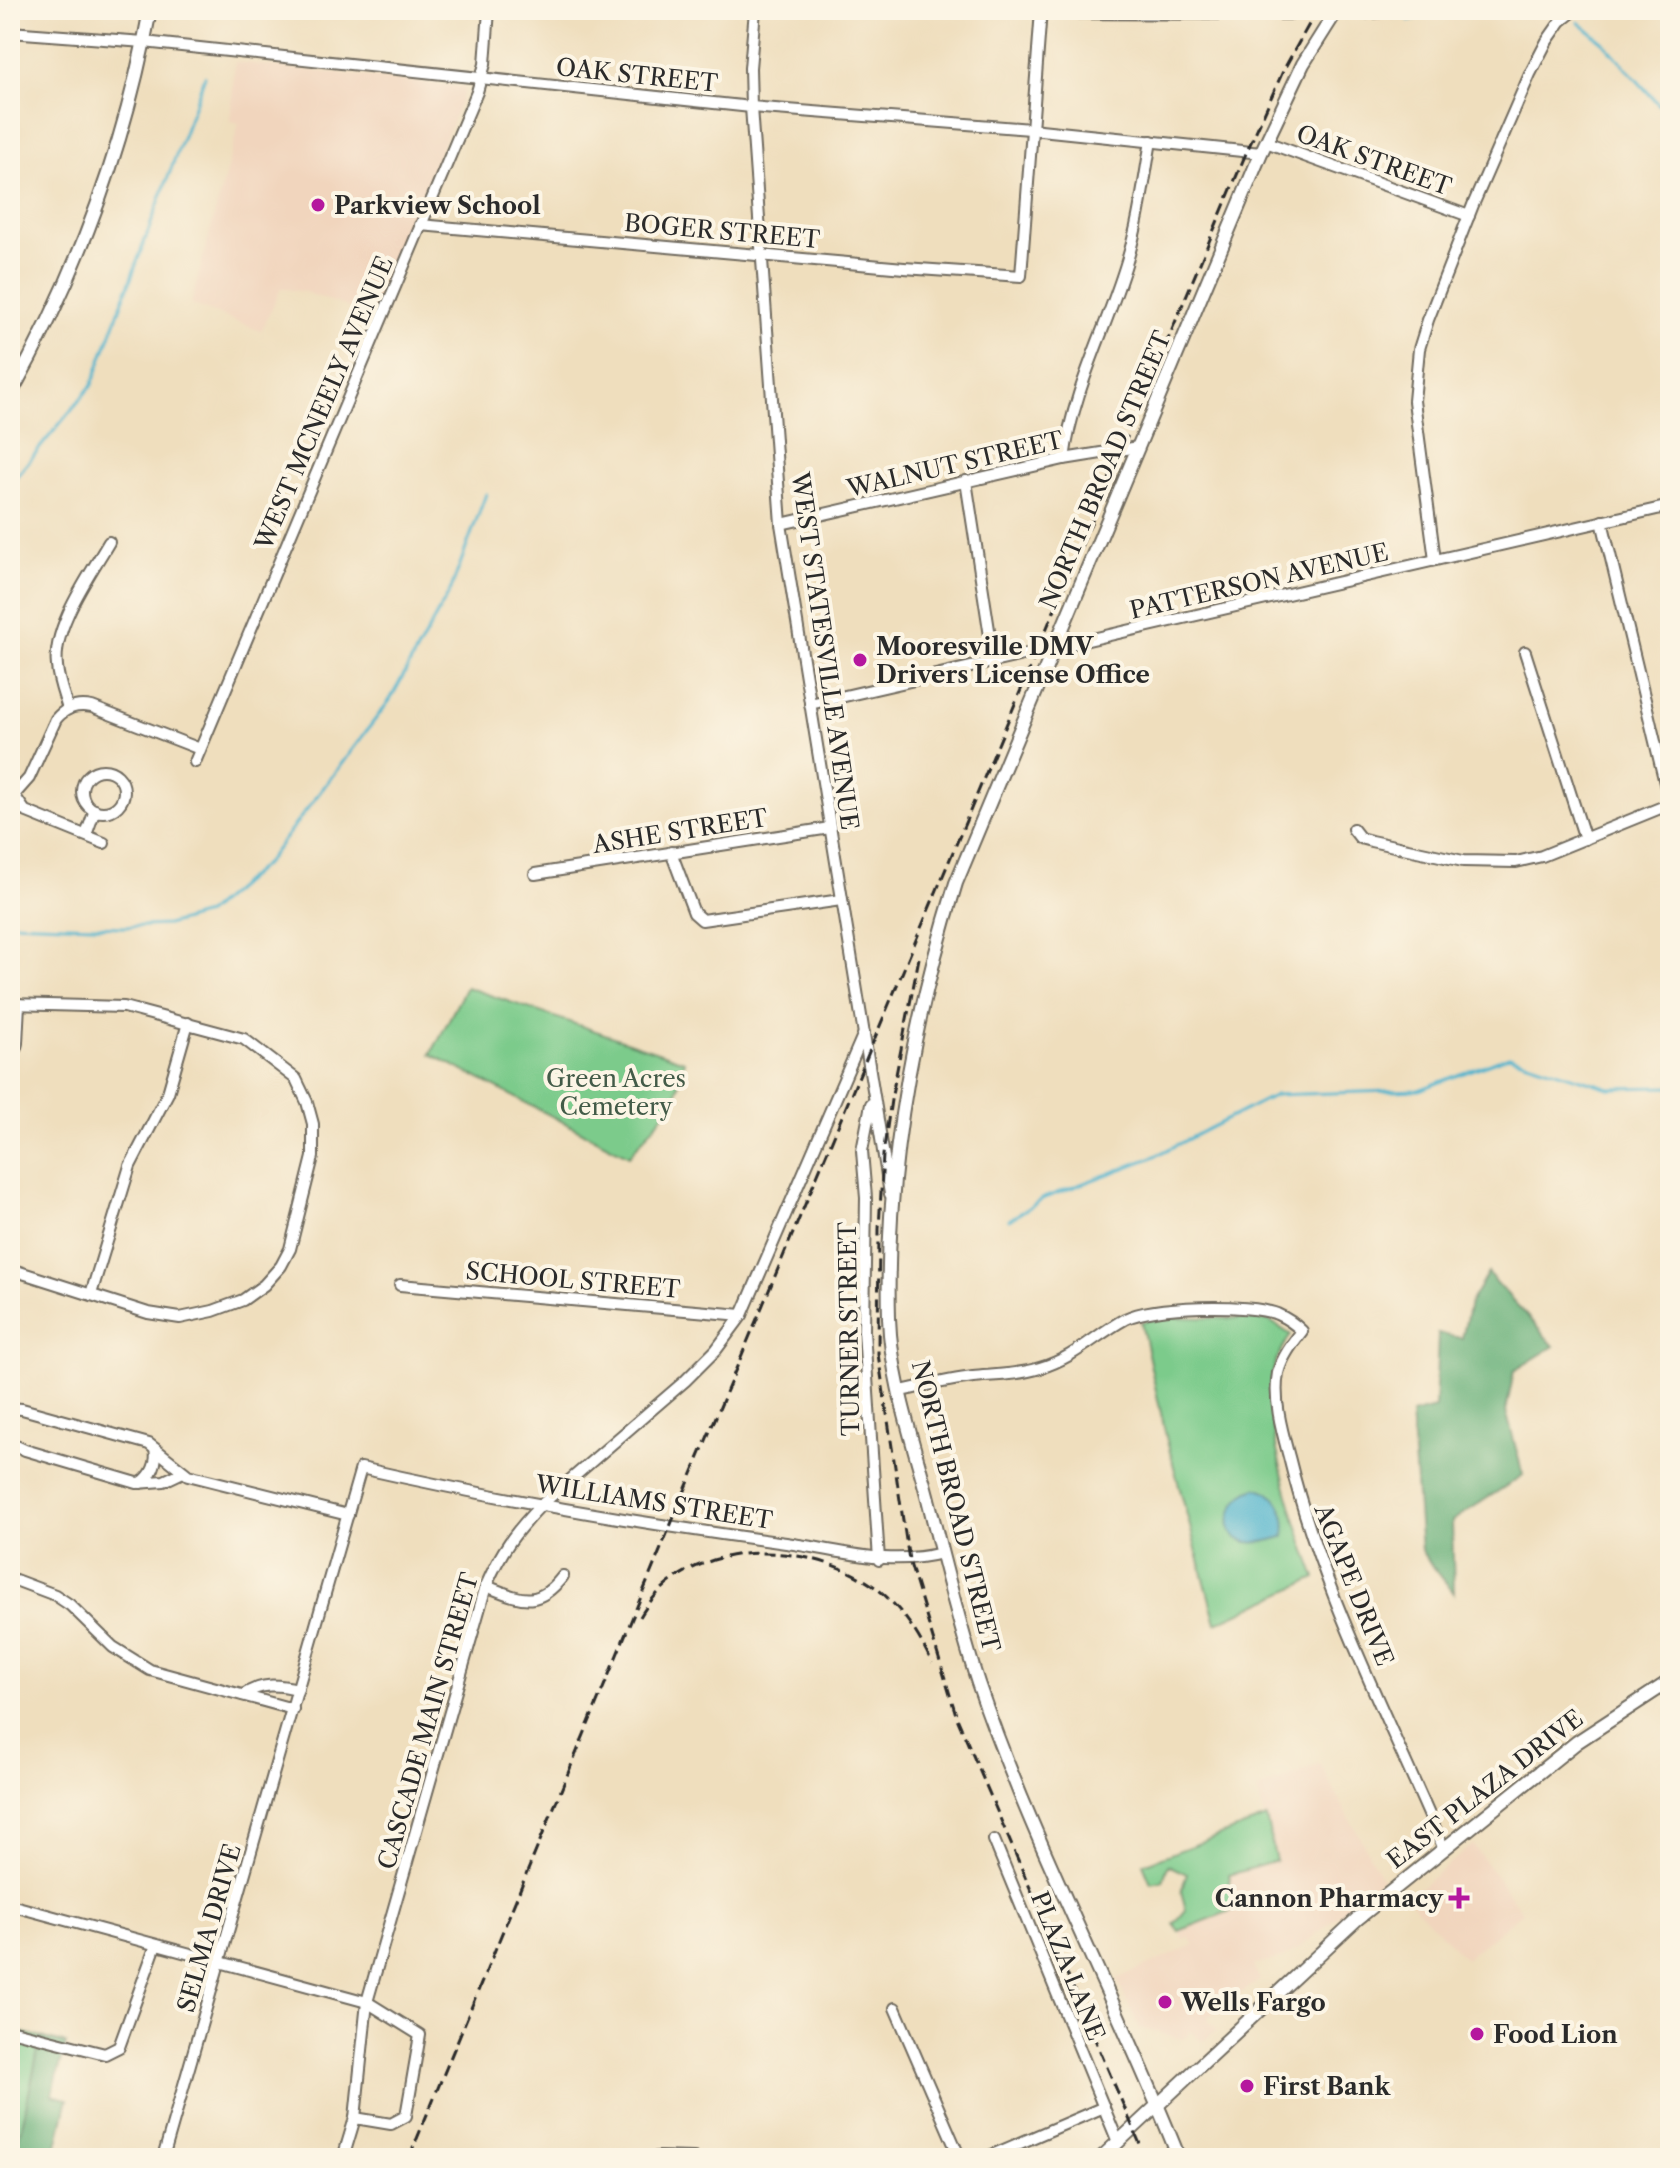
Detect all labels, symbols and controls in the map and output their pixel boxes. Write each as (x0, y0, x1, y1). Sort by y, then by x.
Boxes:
street label: OAK STREET (555, 52, 719, 98)
street label: OAK STREET (1293, 119, 1455, 201)
place label: Parkview School (334, 191, 541, 220)
marker: Parkview School (309, 196, 327, 214)
street label: BOGER STREET (623, 208, 821, 254)
street label: WEST MCNEELY AVENUE (249, 252, 399, 555)
street label: NORTH BROAD STREET (1033, 327, 1177, 613)
street label: WALNUT STREET (843, 425, 1066, 503)
street label: WEST STATESVILLE AVENUE (785, 469, 864, 832)
street label: PATTERSON AVENUE (1127, 537, 1391, 625)
place label: Mooresville DMV Drivers License Office (876, 632, 1150, 689)
marker: Mooresville DMV Drivers License Office (851, 651, 869, 669)
street label: ASHE STREET (590, 803, 770, 859)
park label: Green Acres Cemetery (546, 1064, 686, 1121)
street label: TURNER STREET (833, 1222, 865, 1436)
street label: SCHOOL STREET (464, 1256, 682, 1304)
street label: NORTH BROAD STREET (906, 1357, 1006, 1655)
street label: WILLIAMS STREET (532, 1469, 775, 1535)
street label: AGAPE DRIVE (1308, 1499, 1400, 1670)
street label: CASCADE MAIN STREET (372, 1569, 484, 1873)
street label: EAST PLAZA DRIVE (1381, 1703, 1589, 1875)
street label: SELMA DRIVE (171, 1840, 247, 2016)
place label: Cannon Pharmacy (1215, 1884, 1444, 1913)
street label: PLAZA LANE (1025, 1887, 1111, 2045)
marker: Cannon Pharmacy (1450, 1889, 1468, 1907)
place label: Wells Fargo (1180, 1988, 1326, 2017)
marker: Wells Fargo (1156, 1993, 1174, 2011)
place label: Food Lion (1493, 2020, 1618, 2049)
marker: Food Lion (1468, 2025, 1486, 2043)
place label: First Bank (1263, 2072, 1391, 2101)
marker: First Bank (1238, 2077, 1256, 2095)

